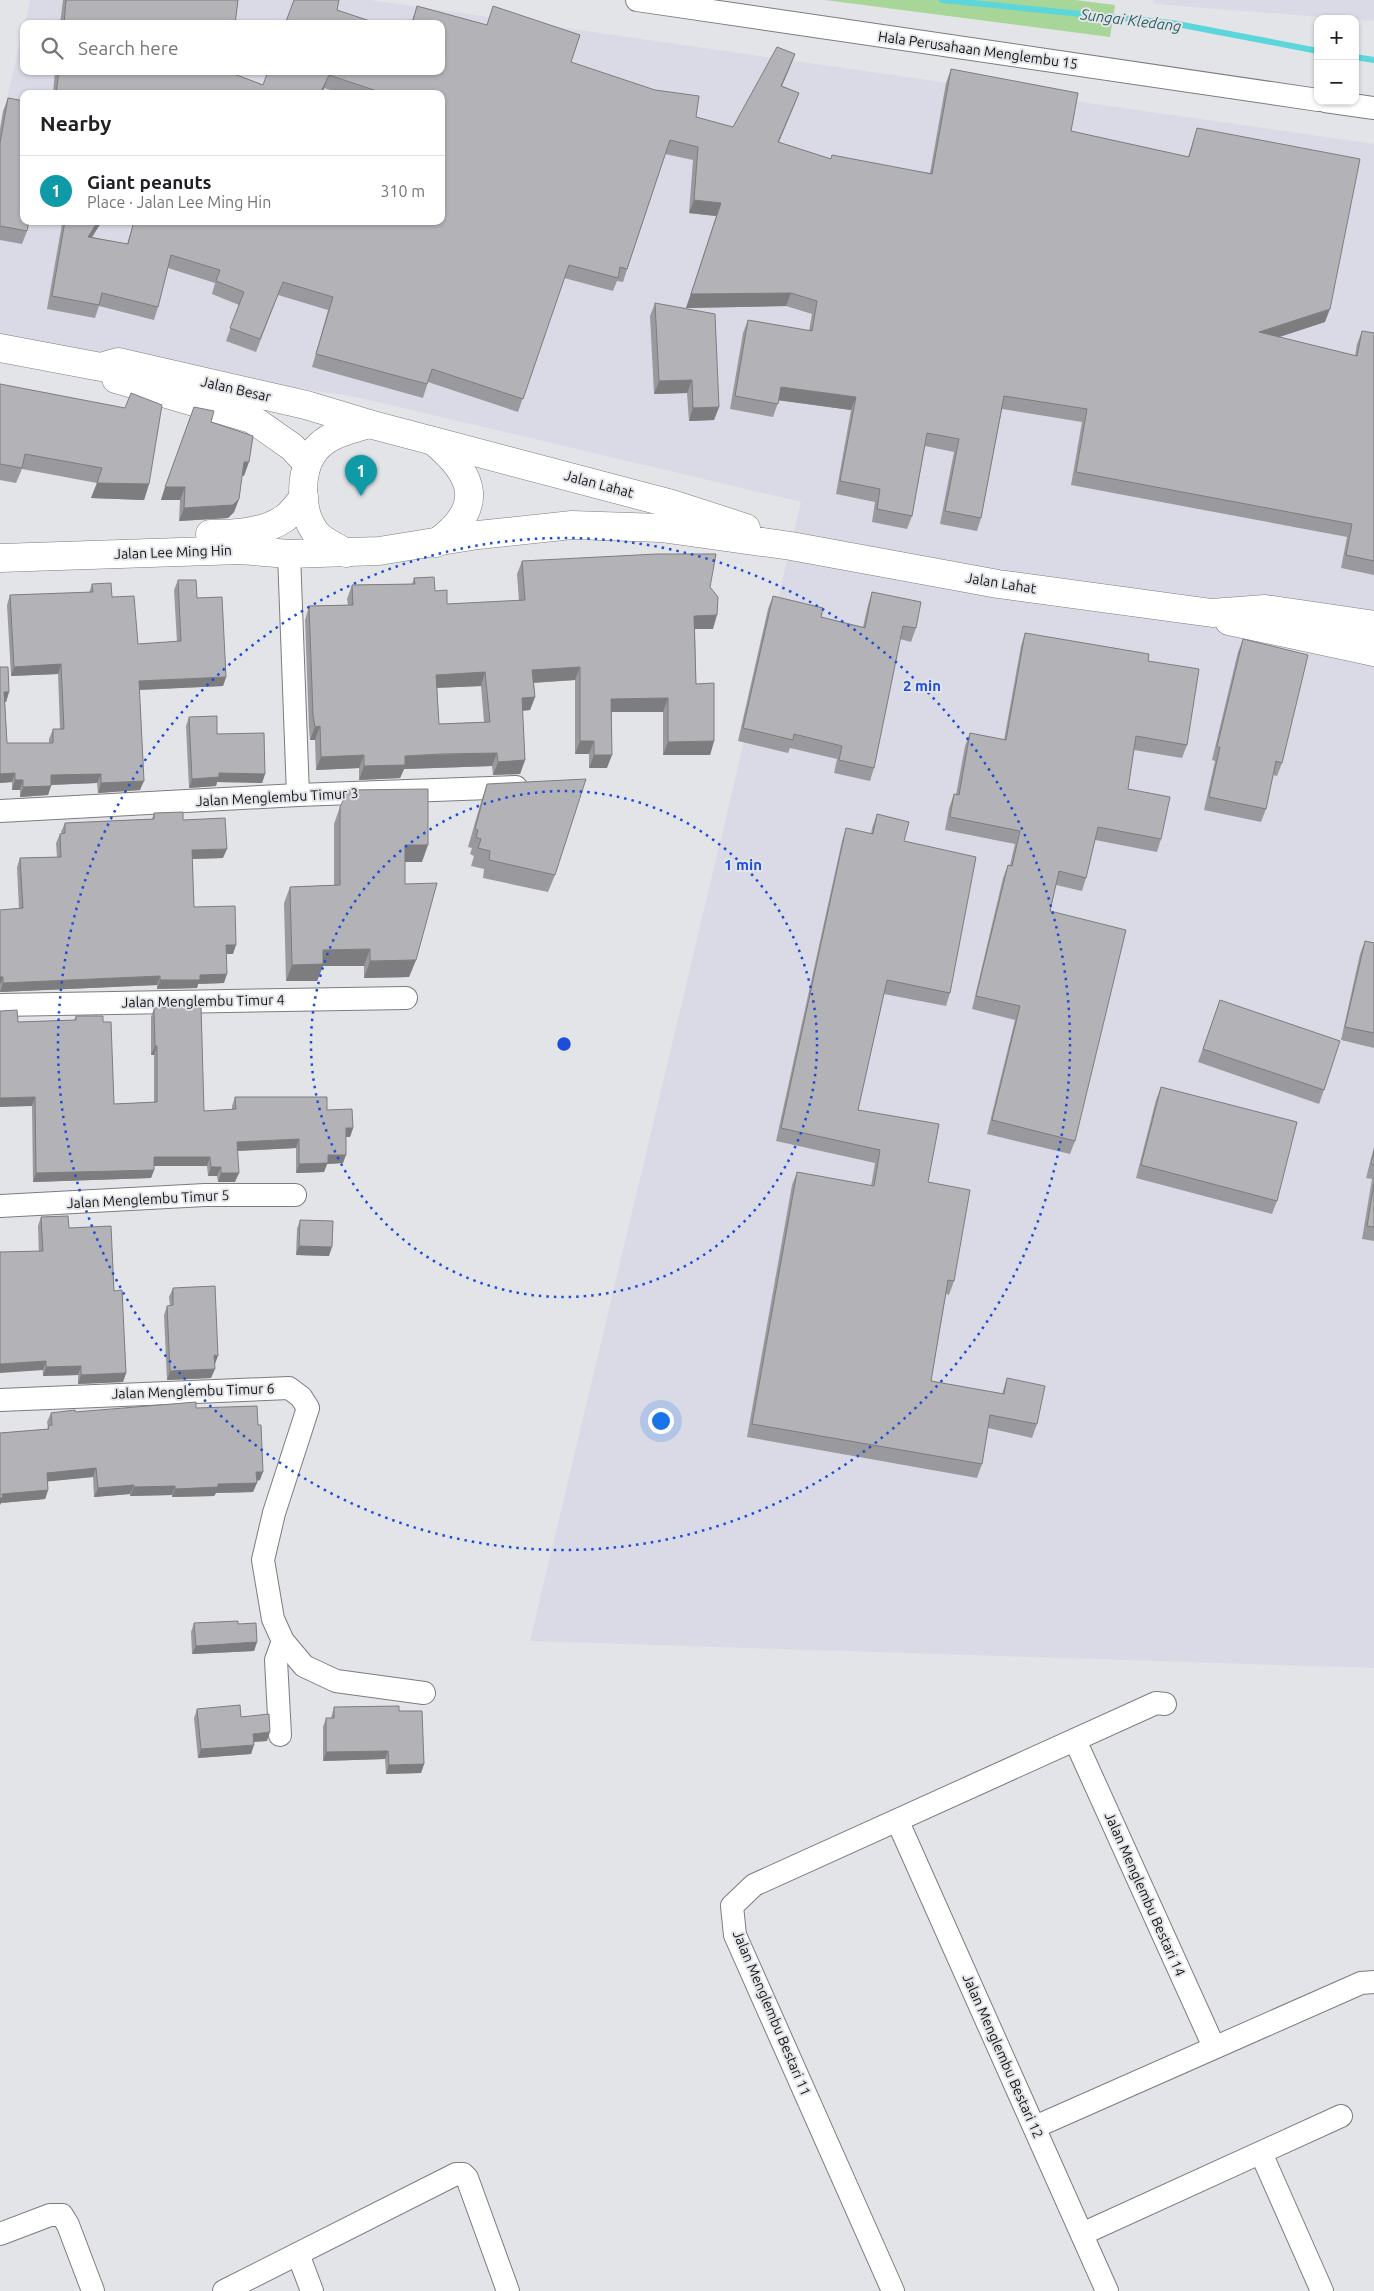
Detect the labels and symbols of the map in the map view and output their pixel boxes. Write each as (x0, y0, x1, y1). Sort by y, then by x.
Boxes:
water label: Sungai Kledang (1079, 5, 1182, 35)
street label: Hala Perusahaan Menglembu 15 (877, 28, 1079, 72)
street label: Jalan Besar (199, 373, 273, 405)
pin: 1 (345, 455, 377, 496)
street label: Jalan Lahat (563, 467, 636, 501)
street label: Jalan Lee Ming Hin (114, 542, 232, 562)
street label: Jalan Lahat (965, 570, 1038, 597)
text: 2 min (903, 677, 941, 694)
street label: Jalan Menglembu Timur 3 (195, 785, 359, 809)
text: 1 min (724, 856, 762, 873)
street label: Jalan Menglembu Timur 4 (121, 992, 285, 1010)
centre of rings (555, 1035, 573, 1053)
street label: Jalan Menglembu Timur 5 (66, 1187, 230, 1211)
street label: Jalan Menglembu Timur 6 (111, 1380, 275, 1402)
your location (648, 1408, 674, 1434)
street label: Jalan Menglembu Bestari 14 (1101, 1809, 1189, 1979)
street label: Jalan Menglembu Bestari 11 (730, 1928, 814, 2098)
street label: Jalan Menglembu Bestari 12 (959, 1971, 1047, 2141)

